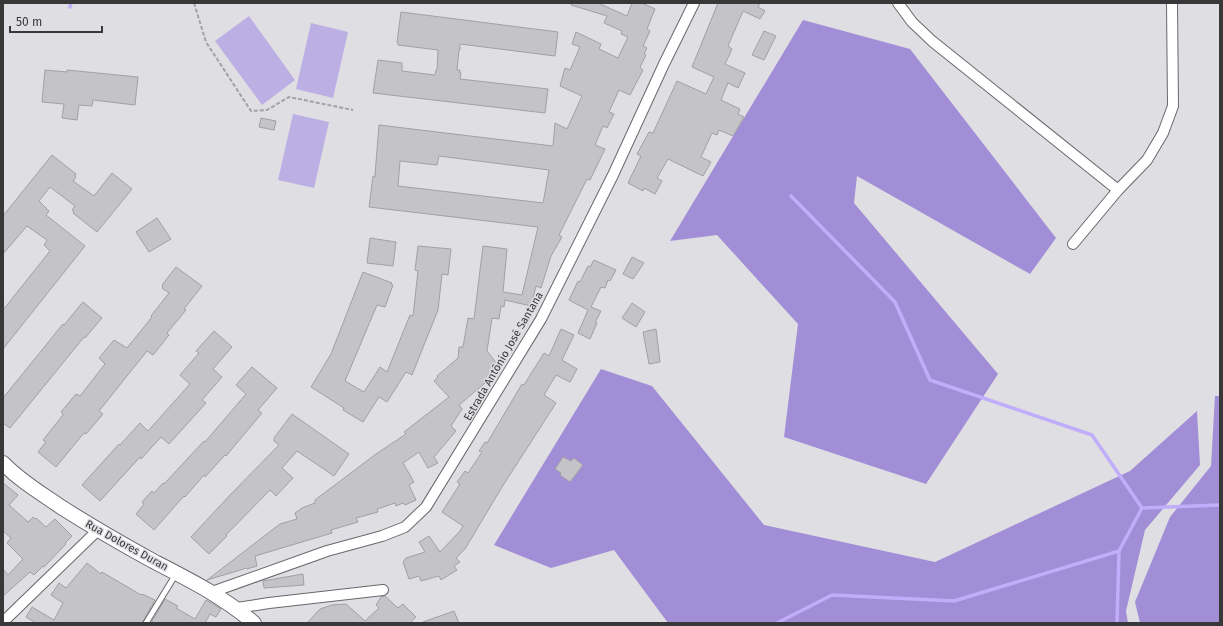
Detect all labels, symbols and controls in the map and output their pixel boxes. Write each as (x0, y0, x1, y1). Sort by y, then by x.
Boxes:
scale bar (10, 8, 102, 34)
text: 50 m (16, 15, 42, 29)
street label: Estrada Antônio José Santana (461, 289, 546, 423)
street label: Rua Dolores Duran (83, 517, 170, 574)

